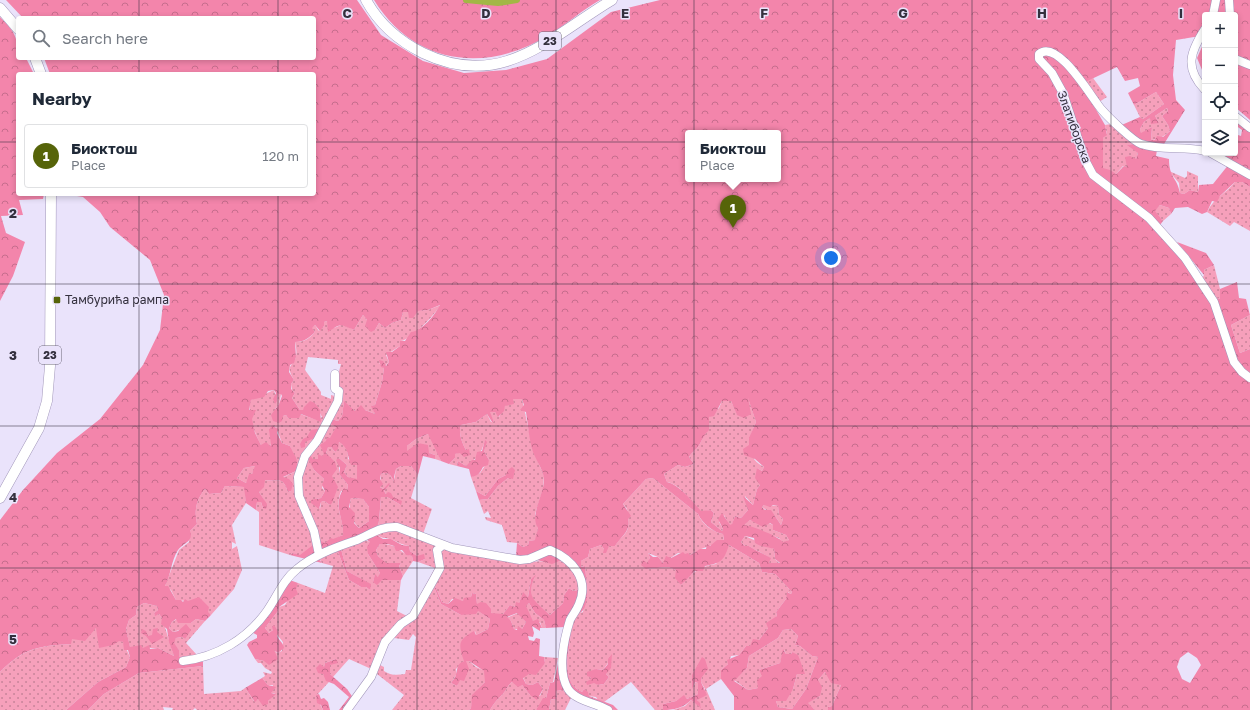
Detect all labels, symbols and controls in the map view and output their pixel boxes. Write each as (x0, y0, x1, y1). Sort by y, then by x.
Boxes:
text: C (342, 5, 352, 21)
text: D (481, 5, 491, 21)
text: E (621, 5, 629, 21)
text: F (760, 5, 768, 21)
text: G (898, 5, 908, 21)
text: H (1037, 5, 1047, 21)
text: I (1179, 5, 1183, 21)
map controls (1202, 12, 1238, 156)
button: + (1202, 12, 1238, 48)
search box (16, 16, 316, 60)
icon: search (30, 27, 52, 49)
text: Search here (62, 29, 148, 47)
road number: 23 (539, 32, 561, 50)
button: − (1202, 48, 1238, 84)
button: locate (1202, 84, 1238, 120)
text: Nearby (32, 88, 92, 109)
street label: Златиборска (1054, 88, 1095, 165)
button: layers (1202, 120, 1238, 156)
popup (685, 130, 781, 182)
text: Биоктош (71, 139, 137, 157)
text: Биоктош (700, 139, 766, 157)
text: 1 (43, 148, 49, 164)
text: 120 m (262, 148, 299, 164)
text: Place (71, 157, 106, 173)
text: Place (700, 157, 735, 173)
pin: 1 (720, 195, 746, 228)
text: 2 (9, 205, 17, 221)
your location (821, 248, 841, 268)
place label: Тамбурића рампа (65, 292, 169, 307)
marker: Тамбурића рампа (52, 295, 62, 305)
road number: 23 (39, 346, 61, 364)
text: 3 (9, 347, 17, 363)
text: 4 (9, 489, 17, 505)
text: 5 (9, 631, 17, 647)

